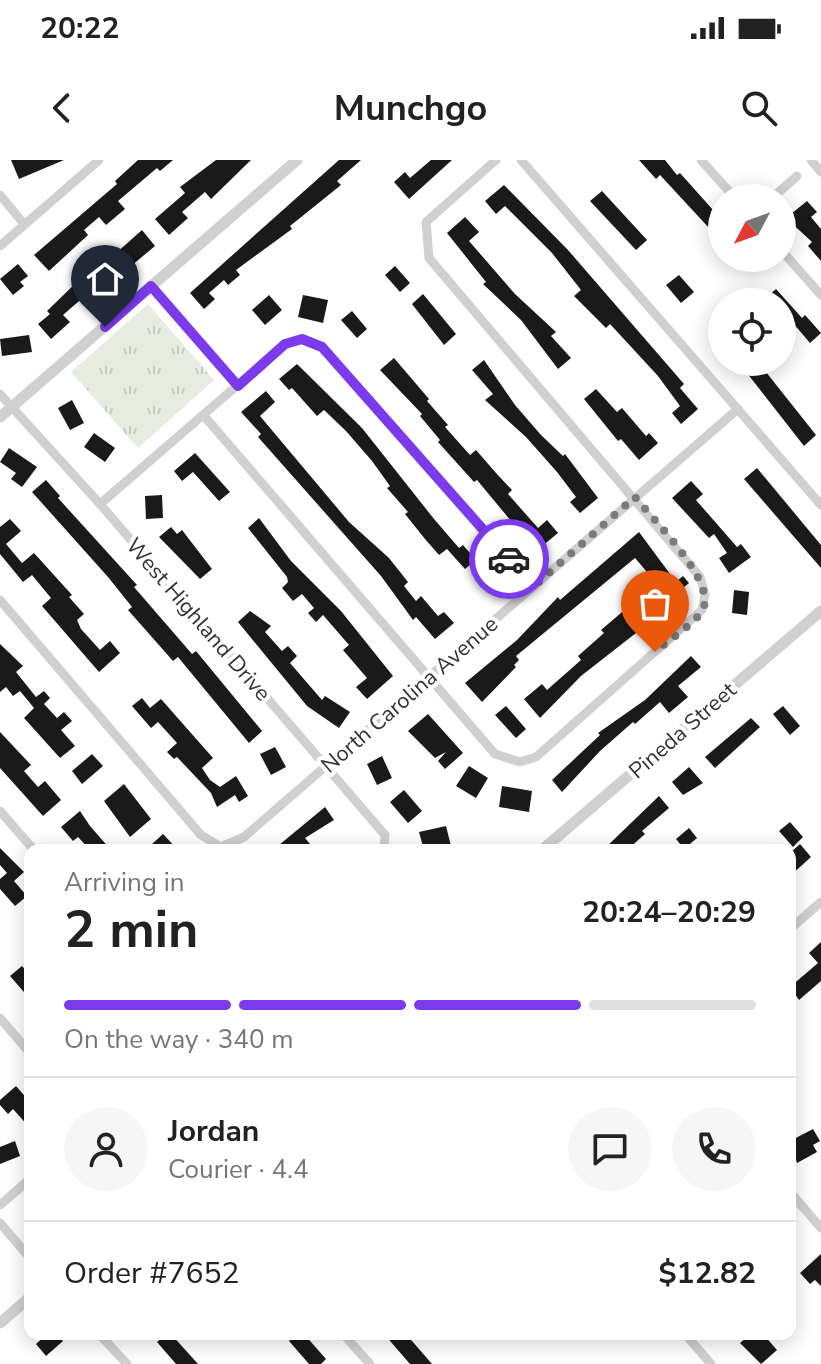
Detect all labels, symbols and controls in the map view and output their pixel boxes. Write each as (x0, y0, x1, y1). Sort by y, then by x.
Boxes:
text: 20:22 (40, 8, 119, 49)
text: Munchgo (334, 84, 487, 133)
icon: back (40, 86, 84, 130)
icon: search (737, 86, 781, 130)
north arrow (708, 184, 796, 272)
map controls (708, 184, 796, 376)
pin (71, 245, 139, 327)
icon: home (83, 257, 127, 301)
button: locate (708, 288, 796, 376)
courier (469, 519, 549, 599)
street label: West Highland Drive (119, 532, 277, 708)
icon: car (487, 537, 531, 581)
pin (621, 570, 689, 652)
icon: bag (633, 582, 677, 626)
street label: North Carolina Avenue (315, 610, 504, 780)
street label: Pineda Street (622, 675, 743, 786)
text: Arriving in (64, 865, 185, 900)
text: 20:24–20:29 (582, 892, 756, 933)
text: 2 min (64, 894, 199, 965)
text: On the way · 340 m (64, 1022, 293, 1057)
button: person (64, 1107, 148, 1191)
button: chat (568, 1107, 652, 1191)
button: phone (672, 1107, 756, 1191)
text: Jordan (168, 1111, 259, 1152)
text: Courier · 4.4 (168, 1152, 309, 1187)
text: Order #7652 (64, 1253, 239, 1294)
text: $12.82 (659, 1253, 756, 1294)

